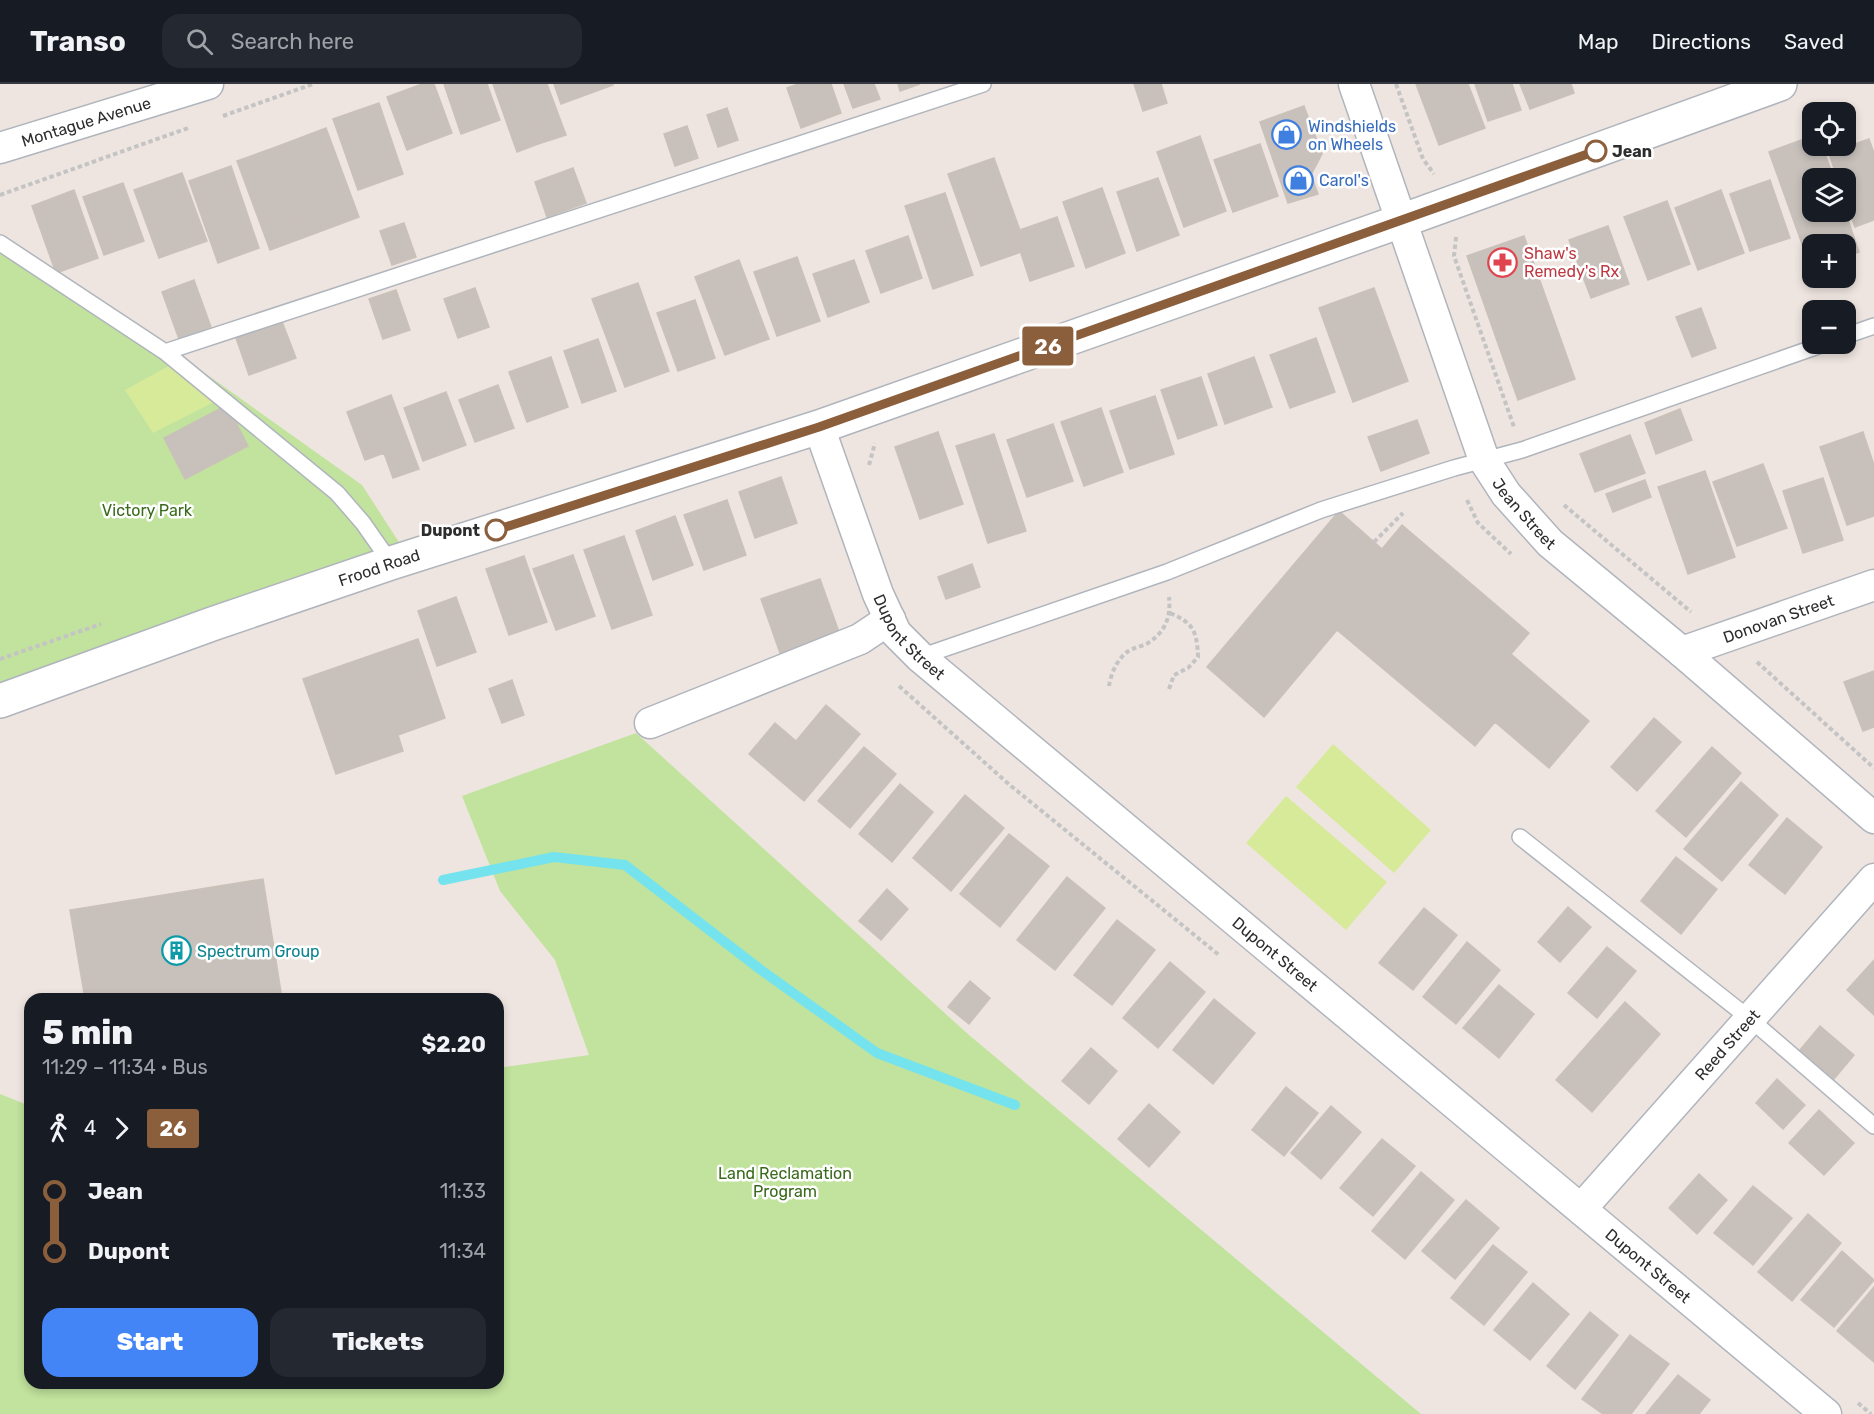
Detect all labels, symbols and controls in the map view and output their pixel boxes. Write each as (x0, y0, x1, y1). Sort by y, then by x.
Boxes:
search box (162, 14, 582, 68)
text: Transo (30, 25, 126, 58)
icon: search (183, 25, 216, 58)
text: Search here (231, 28, 354, 55)
text: Map (1578, 29, 1619, 54)
text: Directions (1652, 29, 1751, 54)
text: Saved (1784, 29, 1844, 54)
street label: Montague Avenue (19, 93, 153, 150)
map controls (1802, 102, 1856, 354)
button: locate (1802, 102, 1856, 156)
place label: Windshields on Wheels (1308, 117, 1396, 154)
shop icon: Windshields on Wheels (1271, 119, 1303, 151)
marker: Jean (1585, 140, 1607, 162)
place label: Jean (1612, 142, 1652, 161)
shop icon: Carol's (1282, 164, 1314, 196)
button: layers (1802, 168, 1856, 222)
place label: Carol's (1319, 171, 1369, 190)
button: + (1802, 234, 1856, 288)
place label: Shaw's Remedy's Rx (1524, 244, 1620, 281)
pharmacy icon: Shaw's Remedy's Rx (1487, 246, 1519, 278)
button: − (1802, 300, 1856, 354)
line badge: 26 (1021, 326, 1075, 366)
text: 26 (1034, 334, 1062, 359)
street label: Jean Street (1489, 474, 1560, 553)
park label: Victory Park (102, 501, 193, 520)
marker: Dupont (485, 519, 507, 541)
place label: Dupont (421, 521, 481, 540)
street label: Frood Road (336, 545, 422, 590)
street label: Donovan Street (1720, 590, 1836, 646)
street label: Dupont Street (870, 591, 949, 683)
street label: Dupont Street (1229, 913, 1322, 995)
building icon: Spectrum Group (160, 935, 192, 967)
place label: Spectrum Group (197, 942, 320, 961)
street label: Reed Street (1691, 1005, 1763, 1084)
text: 5 min (42, 1013, 133, 1052)
text: $2.20 (421, 1031, 486, 1058)
text: 11:29 – 11:34 · Bus (42, 1055, 208, 1079)
icon: walk (42, 1112, 75, 1145)
icon: forward (105, 1112, 138, 1145)
text: 4 (84, 1116, 96, 1140)
text: 26 (159, 1116, 187, 1141)
park label: Land Reclamation Program (718, 1164, 852, 1201)
text: Jean (88, 1178, 143, 1205)
text: 11:33 (440, 1179, 486, 1203)
street label: Dupont Street (1602, 1224, 1695, 1307)
text: Dupont (88, 1238, 169, 1265)
text: 11:34 (439, 1239, 486, 1263)
button: Start (42, 1308, 258, 1377)
button: Tickets (270, 1308, 486, 1377)

